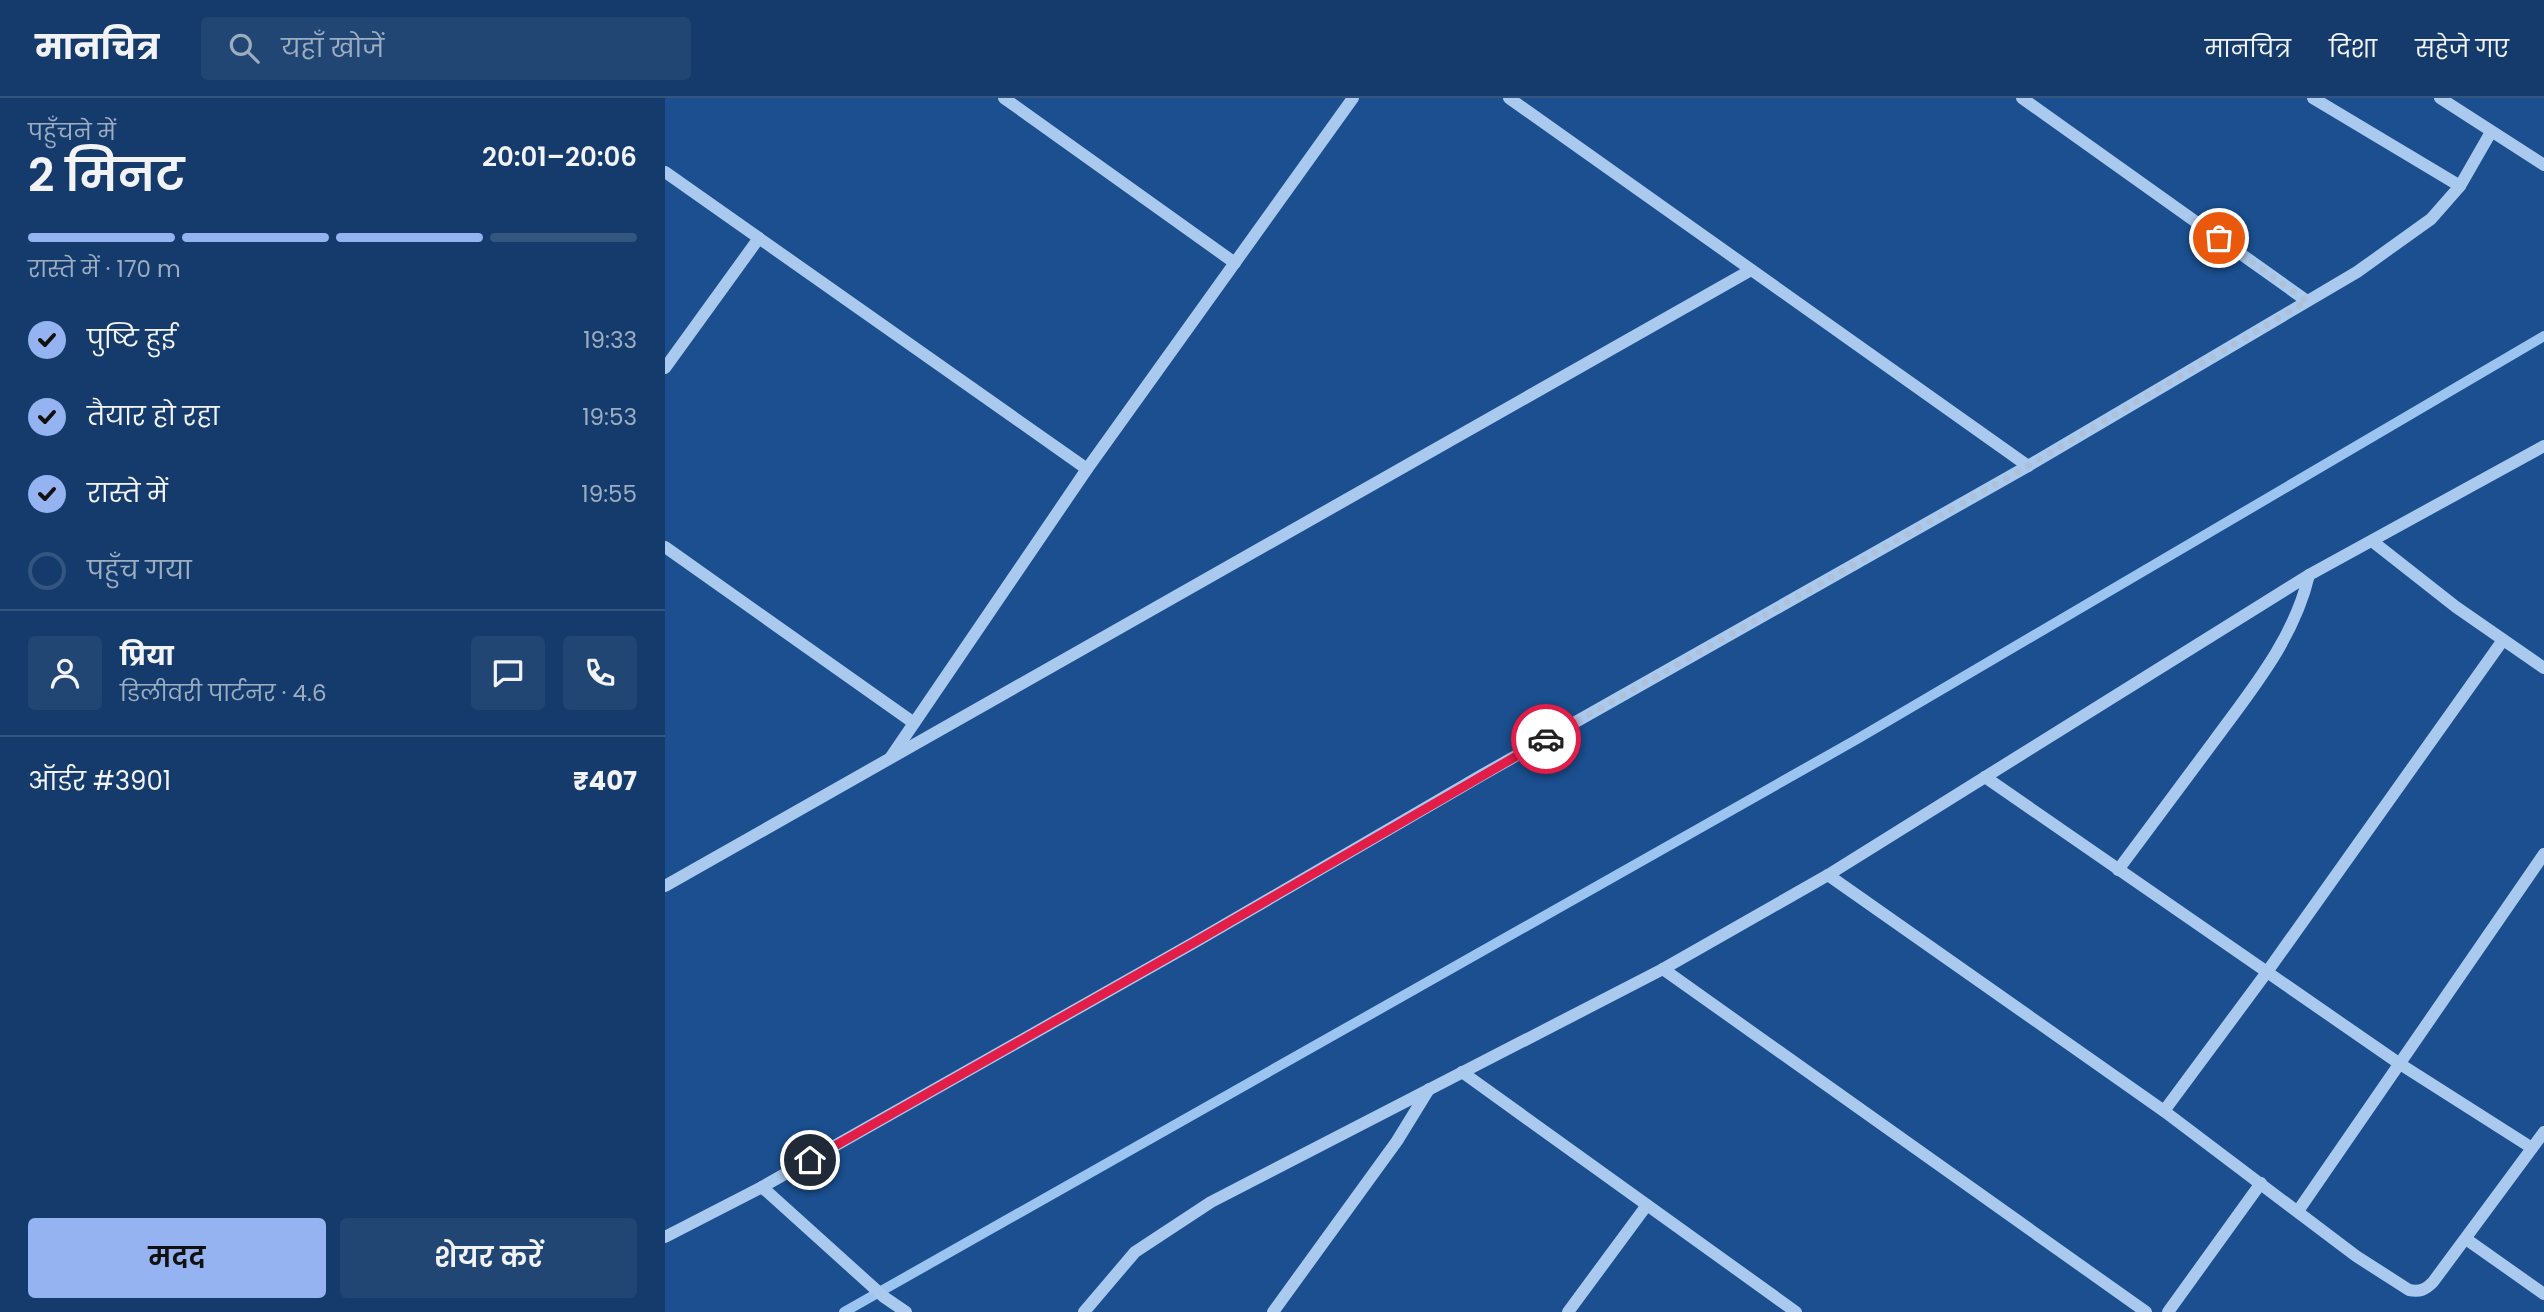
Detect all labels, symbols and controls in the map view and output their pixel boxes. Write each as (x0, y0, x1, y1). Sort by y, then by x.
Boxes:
search box (201, 17, 691, 80)
text: मानचित्र (35, 24, 159, 71)
icon: search (225, 29, 263, 67)
text: यहाँ खोजें (281, 30, 384, 66)
text: मानचित्र (2205, 32, 2291, 65)
text: दिशा (2329, 32, 2377, 65)
text: सहेजे गए (2415, 32, 2509, 65)
text: पहुँचने में (28, 116, 116, 148)
text: 20:01–20:06 (482, 139, 637, 175)
text: 2 मिनट (28, 143, 184, 207)
pin (2189, 208, 2249, 268)
icon: bag (2200, 219, 2238, 257)
text: रास्ते में · 170 m (28, 253, 181, 285)
icon: check (28, 321, 66, 359)
text: पुष्टि हुई (87, 321, 176, 357)
text: 19:33 (583, 324, 637, 356)
icon: check (28, 398, 66, 436)
text: तैयार हो रहा (87, 398, 219, 434)
text: 19:53 (582, 401, 637, 433)
icon: check (28, 475, 66, 513)
text: रास्ते में (87, 475, 168, 511)
text: 19:55 (581, 478, 637, 510)
text: पहुँच गया (87, 552, 192, 588)
button: person (28, 636, 102, 710)
button: chat (471, 636, 545, 710)
button: phone (563, 636, 637, 710)
text: प्रिया (120, 638, 174, 674)
text: डिलीवरी पार्टनर · 4.6 (120, 677, 327, 709)
courier (1511, 704, 1581, 774)
icon: car (1527, 720, 1565, 758)
text: ऑर्डर #3901 (28, 763, 171, 799)
text: ₹407 (573, 763, 637, 799)
pin (780, 1130, 840, 1190)
icon: home (791, 1141, 829, 1179)
button: मदद (28, 1218, 326, 1298)
button: शेयर करें (340, 1218, 637, 1298)

